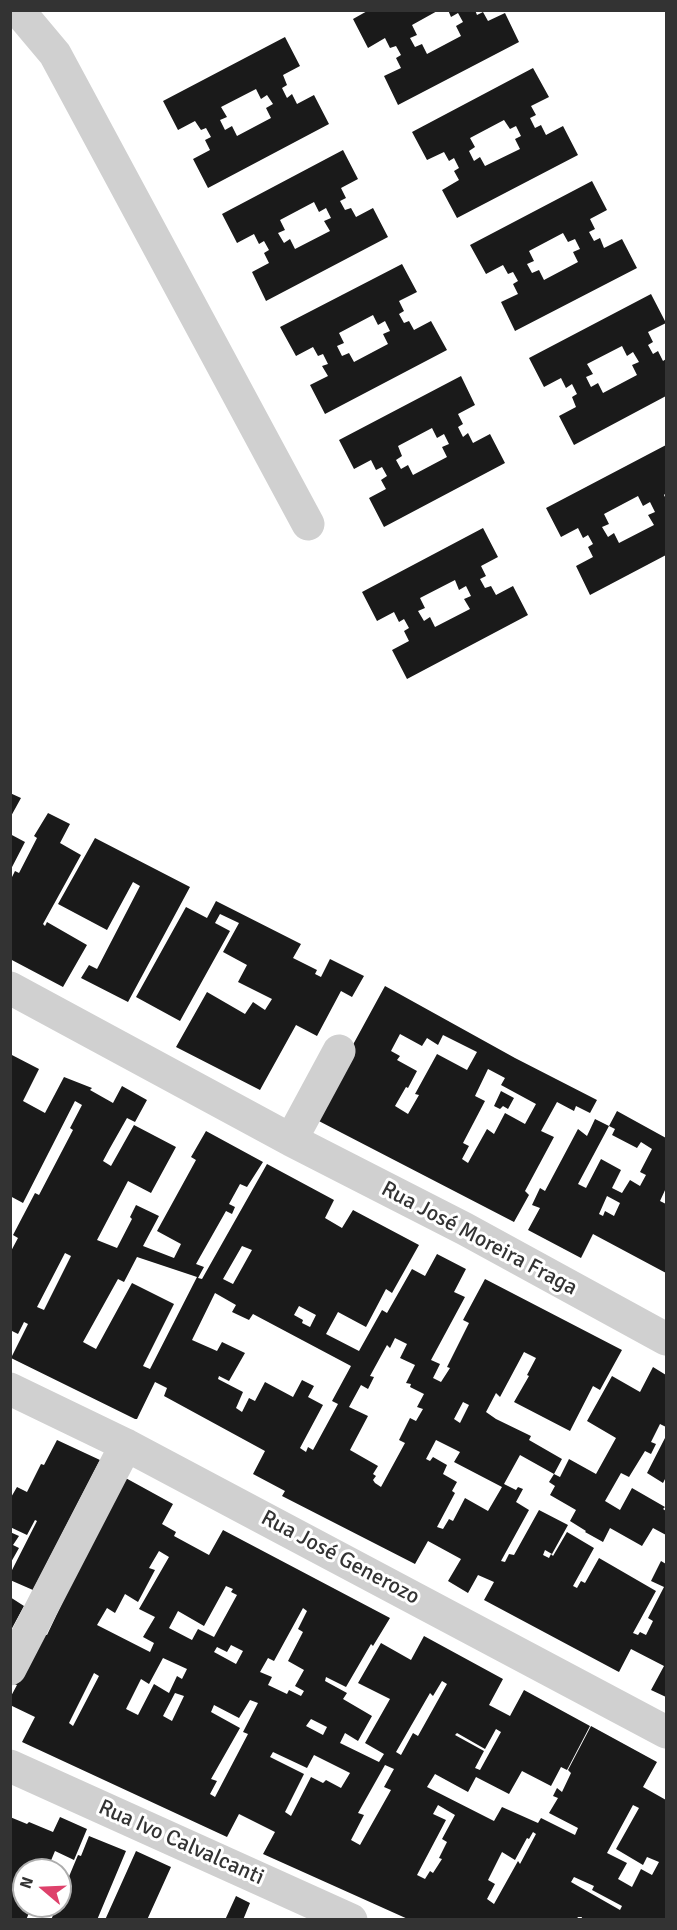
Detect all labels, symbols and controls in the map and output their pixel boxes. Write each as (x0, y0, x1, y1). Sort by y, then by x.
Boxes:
street label: Rua José Moreira Fraga (377, 1176, 581, 1302)
street label: Rua José Generozo (256, 1505, 424, 1611)
street label: Rua Ivo Calvalcanti (94, 1795, 268, 1891)
north arrow (12, 1858, 72, 1918)
text: N (16, 1874, 38, 1891)

